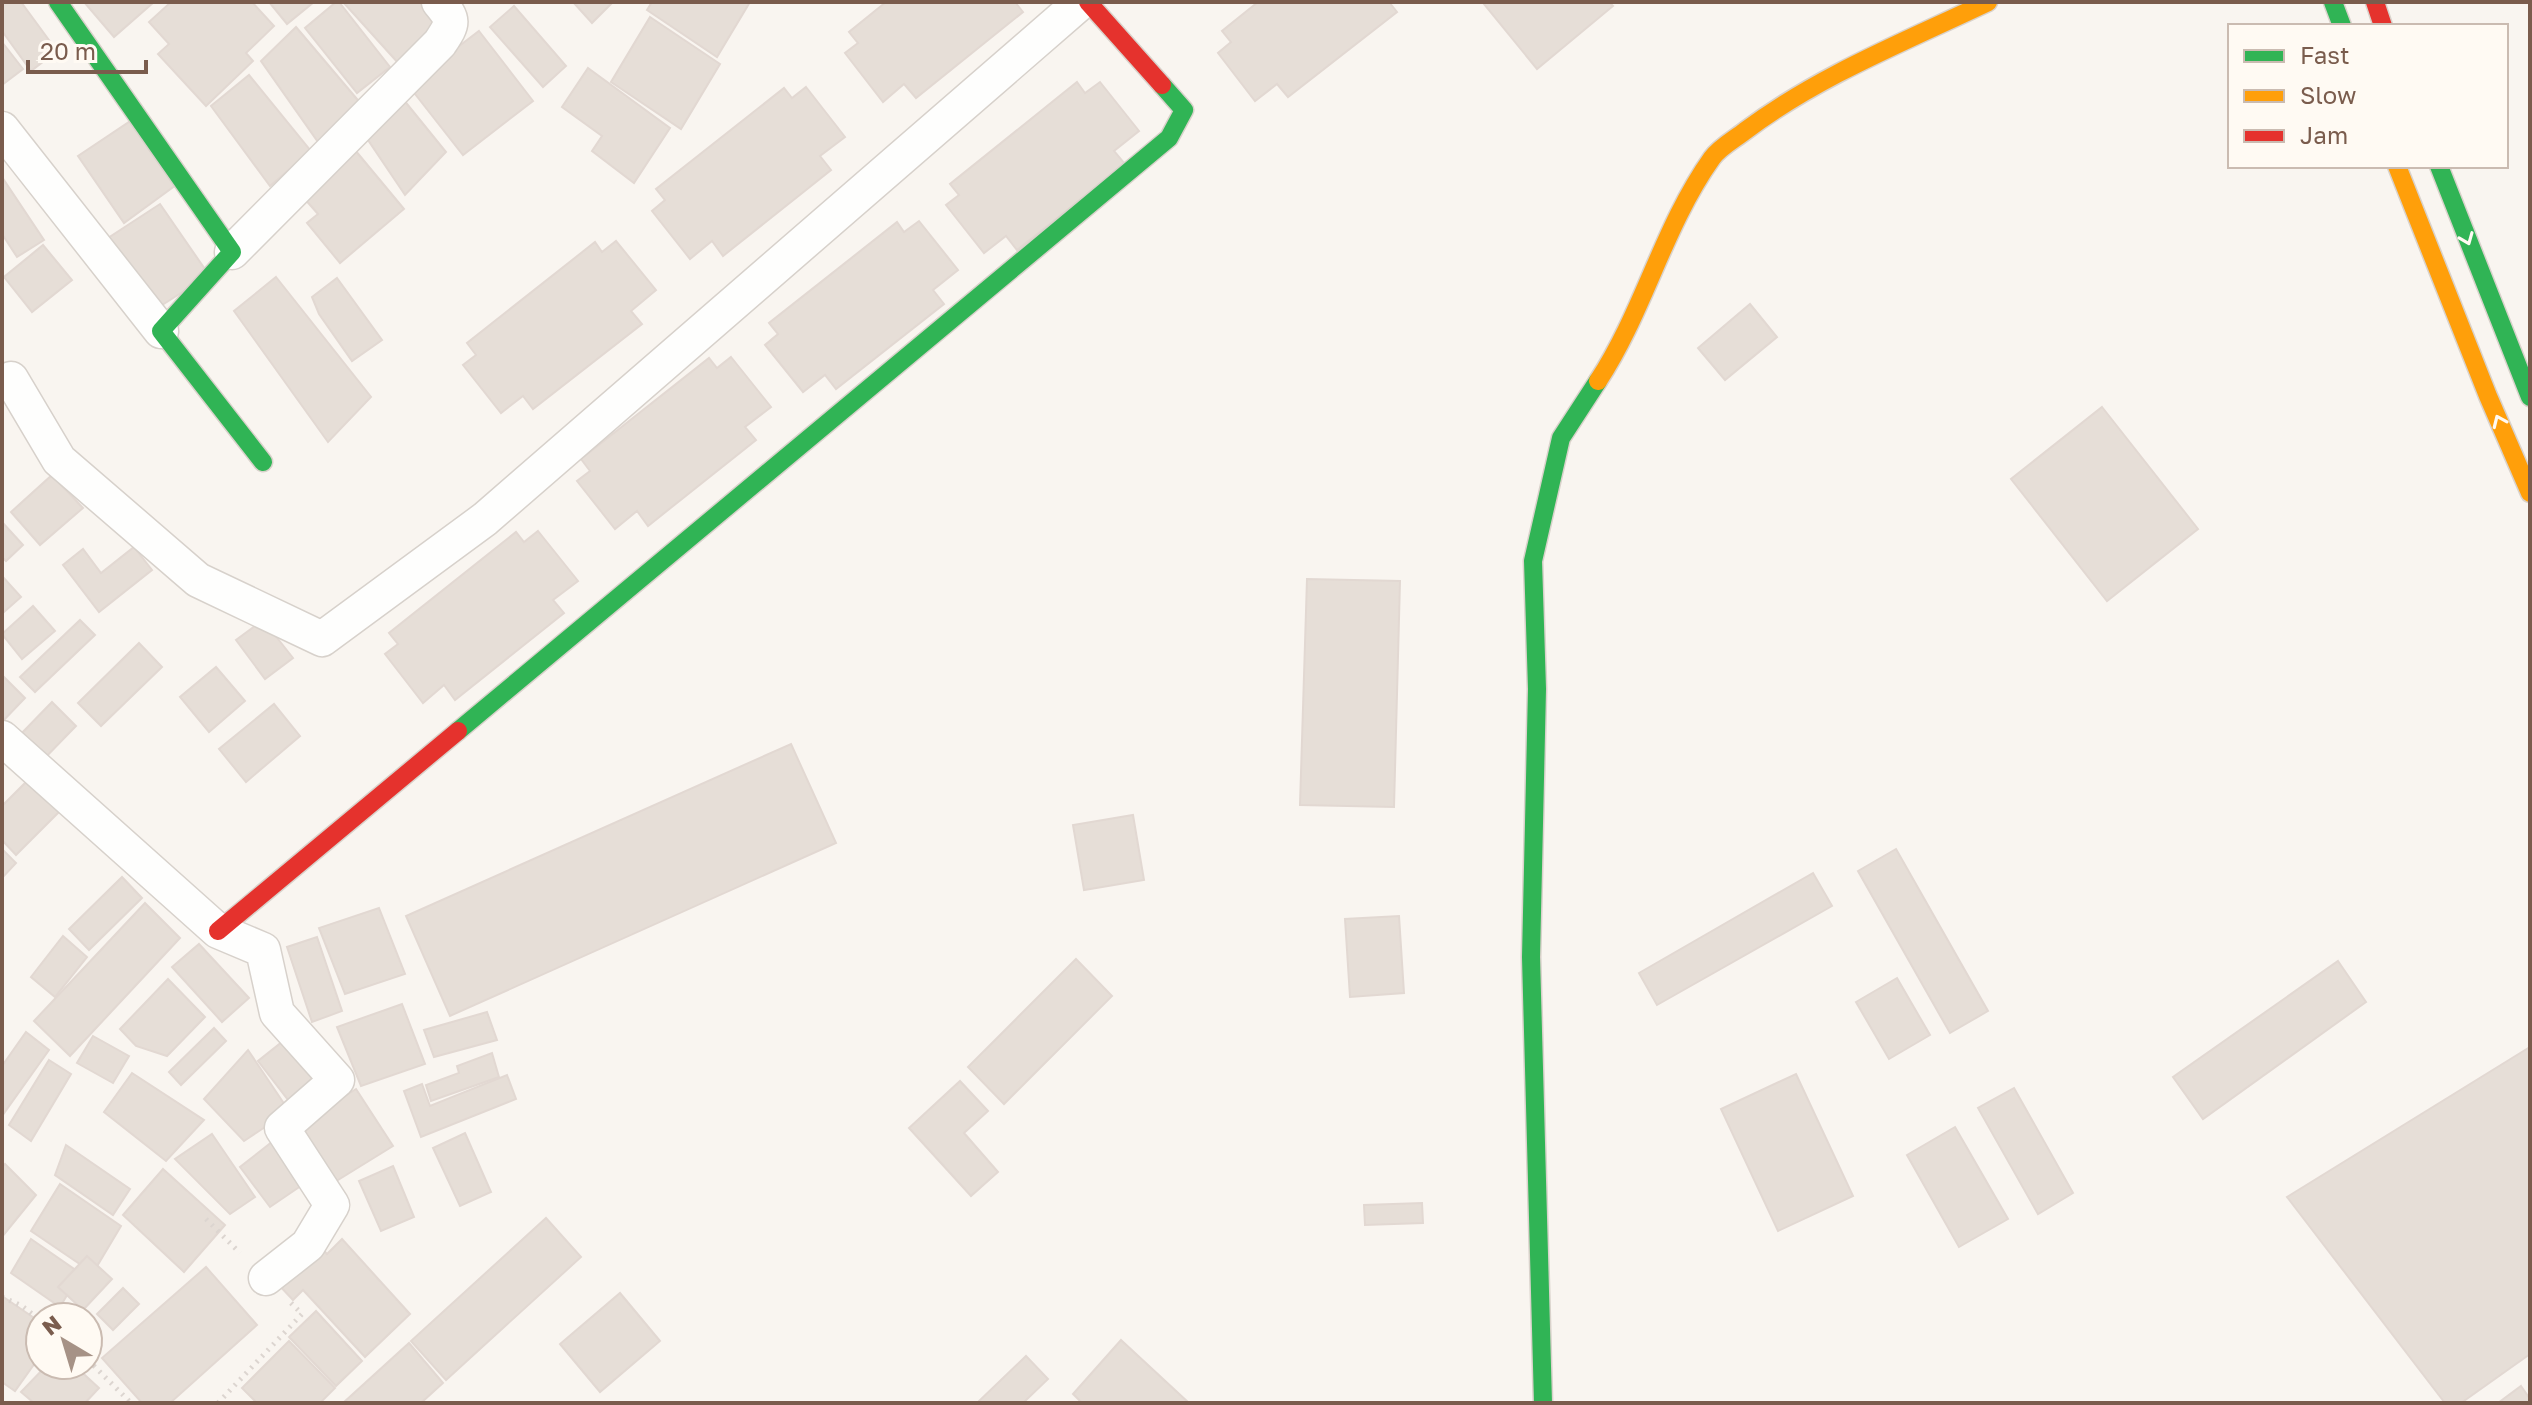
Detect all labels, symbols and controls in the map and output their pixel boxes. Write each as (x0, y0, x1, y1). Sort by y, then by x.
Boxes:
scale bar (28, 24, 146, 74)
legend (2228, 24, 2508, 168)
text: 20 m (40, 36, 96, 65)
text: Fast (2300, 40, 2350, 69)
text: Slow (2300, 80, 2356, 109)
text: Jam (2300, 120, 2348, 149)
one-way arrow (2457, 231, 2474, 245)
one-way arrow (2492, 415, 2508, 429)
north arrow (24, 1301, 104, 1381)
text: N (36, 1309, 66, 1341)

